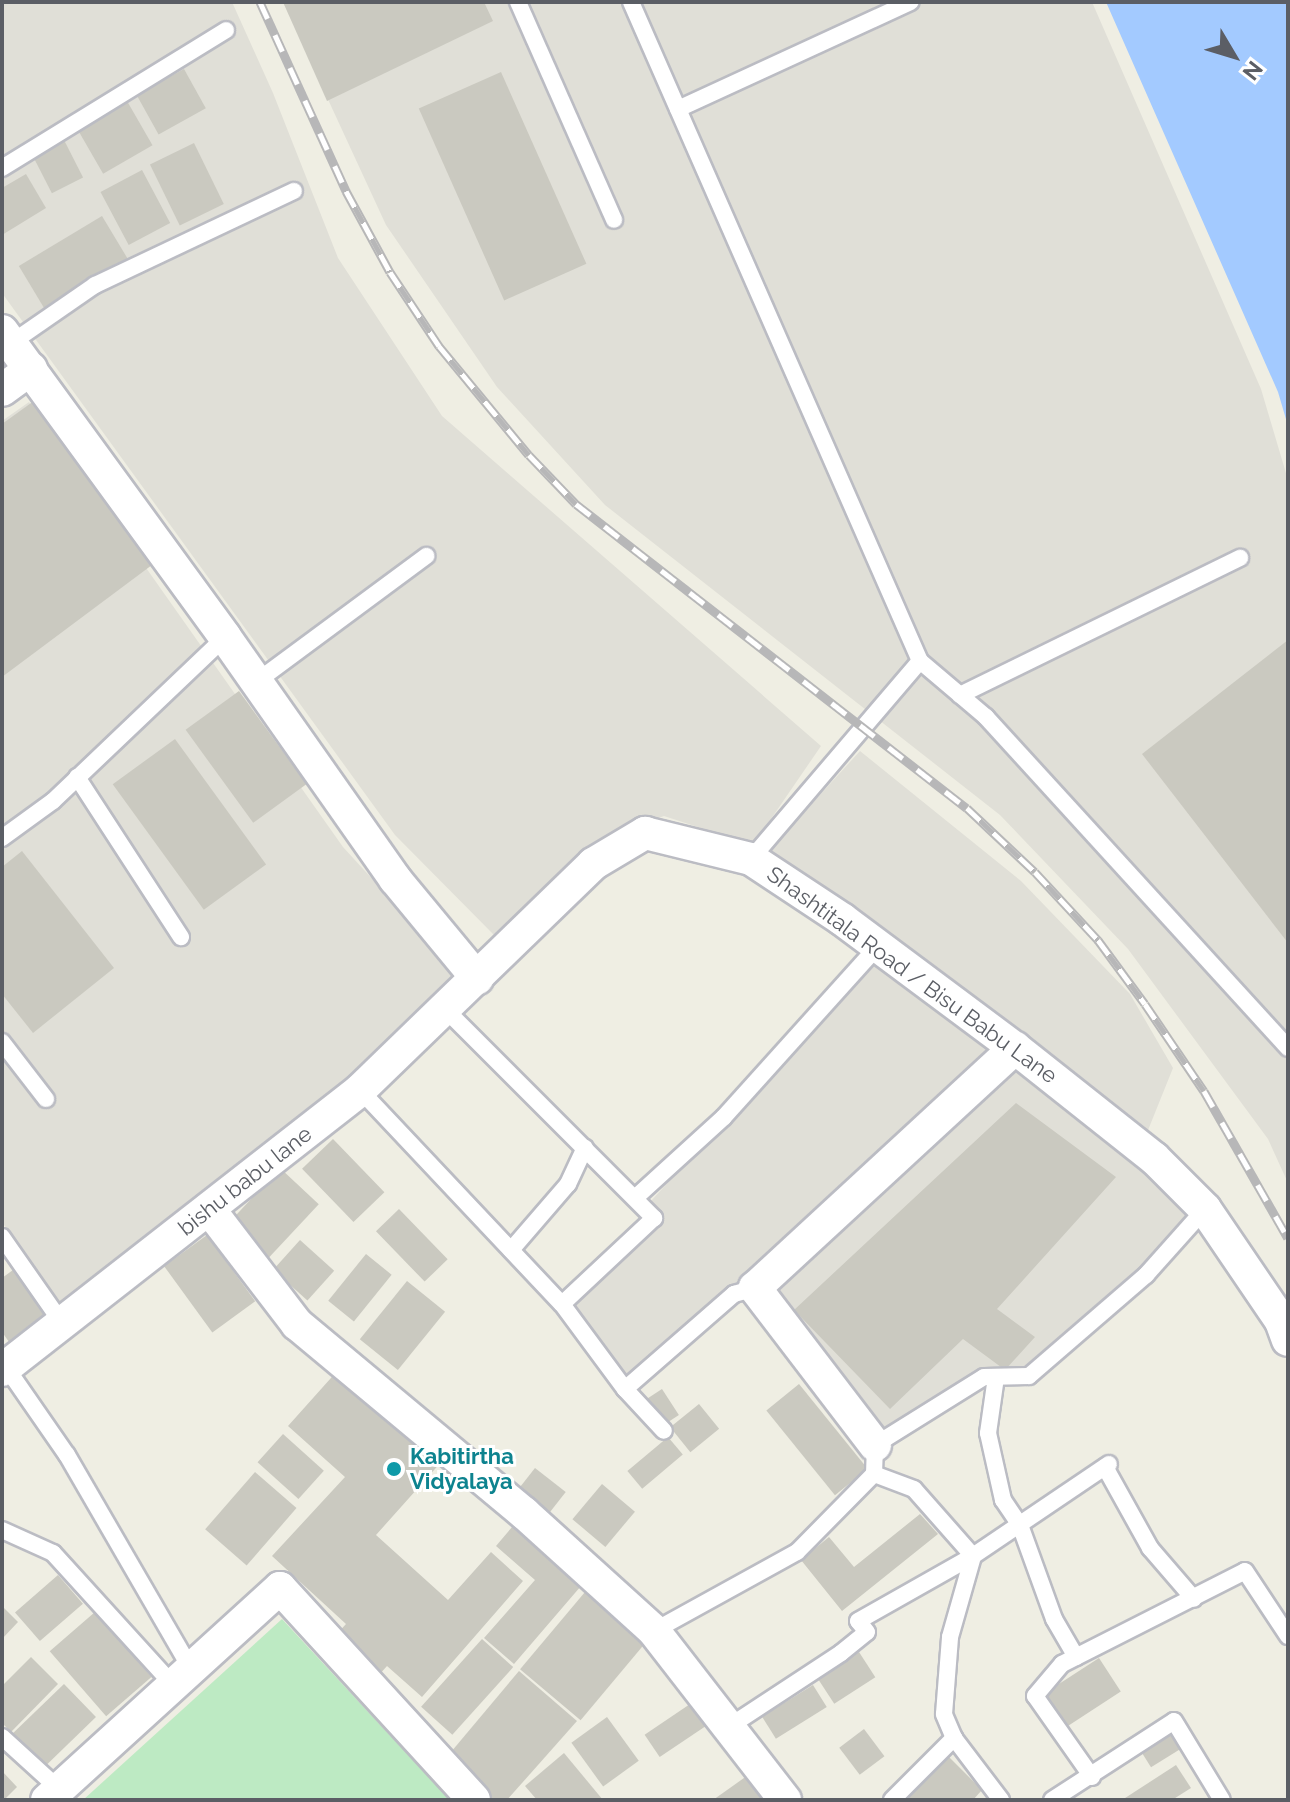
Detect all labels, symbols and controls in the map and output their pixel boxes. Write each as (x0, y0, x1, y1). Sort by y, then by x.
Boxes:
north arrow (1194, 16, 1274, 96)
text: N (1238, 56, 1268, 85)
street label: Shashtitala Road / Bisu Babu Lane (762, 861, 1062, 1089)
street label: bishu babu lane (173, 1121, 317, 1241)
place label: Kabitirtha Vidyalaya (410, 1443, 514, 1494)
marker: Kabitirtha Vidyalaya (385, 1460, 403, 1478)

